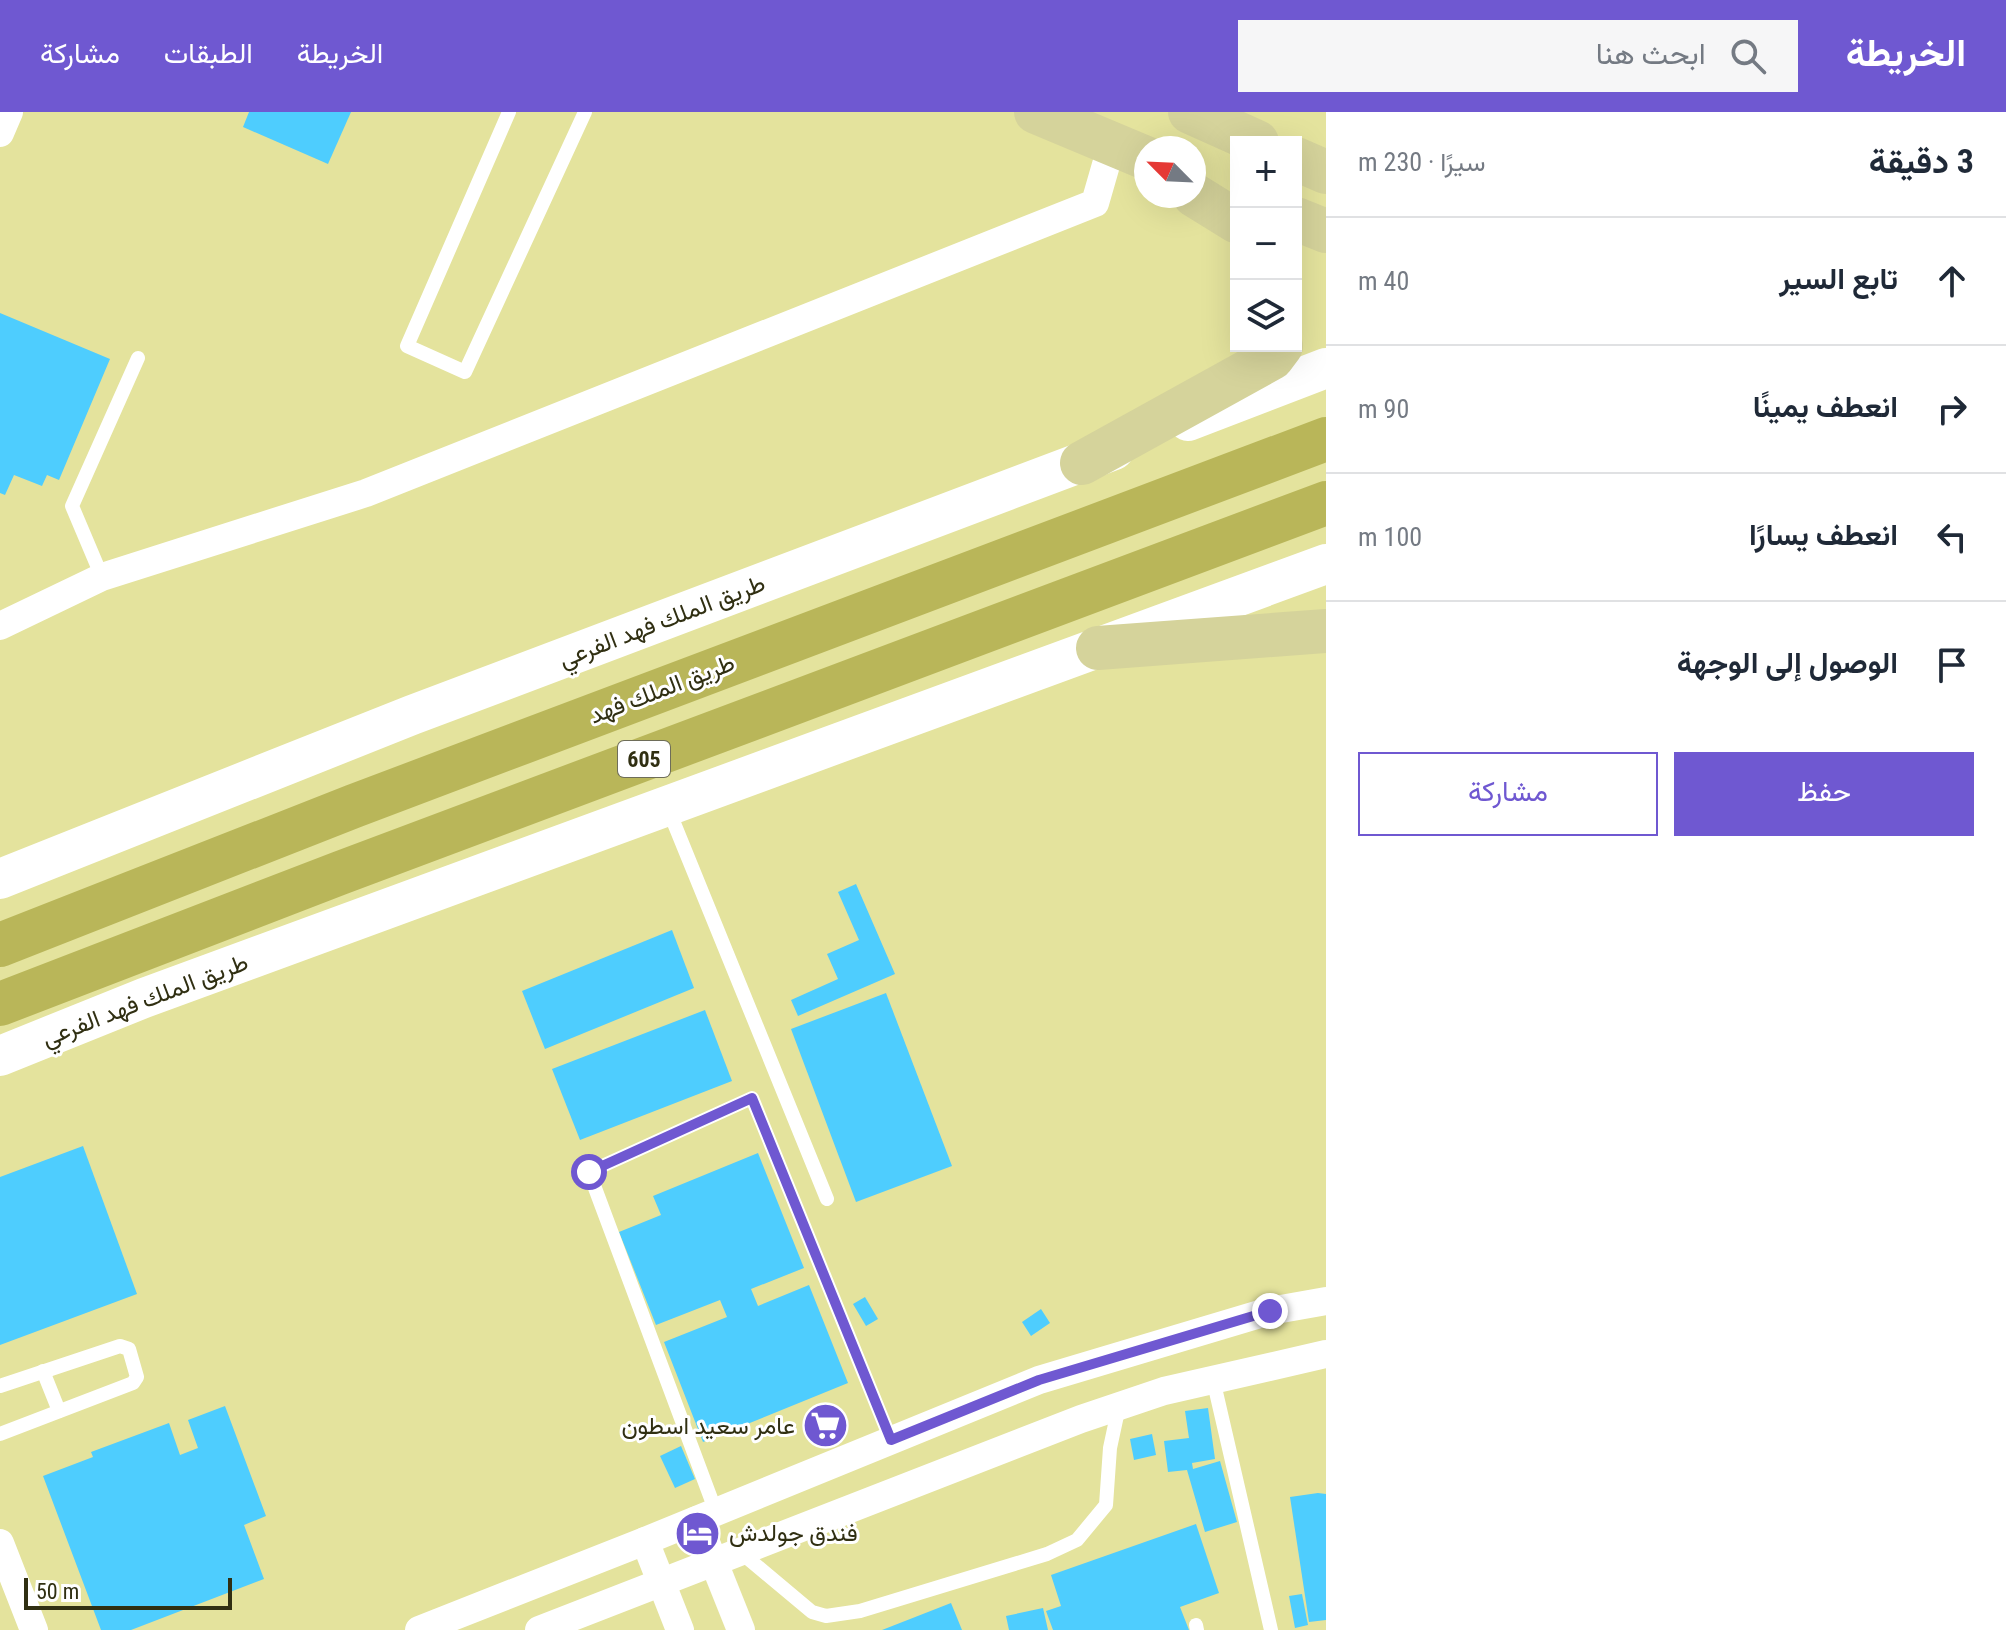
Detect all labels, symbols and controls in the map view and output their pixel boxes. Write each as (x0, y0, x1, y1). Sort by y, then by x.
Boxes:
search box (1238, 20, 1798, 92)
text: الخريطة (1846, 31, 1966, 75)
icon: search (1726, 34, 1770, 78)
text: ابحث هنا (1596, 36, 1706, 71)
text: مشاركة (40, 37, 120, 70)
text: الطبقات (164, 37, 253, 70)
text: الخريطة (297, 37, 383, 70)
north arrow (1134, 136, 1206, 208)
map controls (1230, 136, 1302, 352)
button: + (1230, 136, 1302, 208)
text: 3 دقيقة (1869, 141, 1974, 181)
text: سيرًا · 230 m (1358, 147, 1485, 177)
button: − (1230, 208, 1302, 280)
icon: ahead (1930, 259, 1974, 303)
text: تابع السير (1779, 261, 1898, 296)
text: 40 m (1358, 266, 1409, 296)
button: layers (1230, 280, 1302, 352)
icon: right (1930, 387, 1974, 431)
text: انعطف يمينًا (1753, 389, 1898, 424)
text: 90 m (1358, 394, 1409, 424)
icon: left (1930, 515, 1974, 559)
text: انعطف يسارًا (1749, 517, 1898, 552)
text: 100 m (1358, 522, 1422, 552)
street label: طريق الملك فهد الفرعي (555, 569, 771, 678)
icon: arrive (1930, 643, 1974, 687)
text: الوصول إلى الوجهة (1677, 645, 1898, 680)
street label: طريق الملك فهد (585, 648, 739, 730)
road number: 605 (618, 741, 670, 777)
button: مشاركة (1358, 752, 1658, 836)
button: حفظ (1674, 752, 1974, 836)
street label: طريق الملك فهد الفرعي (38, 948, 254, 1057)
route start (571, 1154, 607, 1190)
route end (1252, 1293, 1288, 1329)
supermarket icon: عامر سعيد اسطون (802, 1402, 850, 1450)
place label: عامر سعيد اسطون (621, 1412, 795, 1441)
hotel icon: فندق جولدش (674, 1509, 722, 1557)
place label: فندق جولدش (729, 1519, 858, 1548)
scale bar (24, 1574, 232, 1610)
text: 50 m (36, 1579, 79, 1604)

